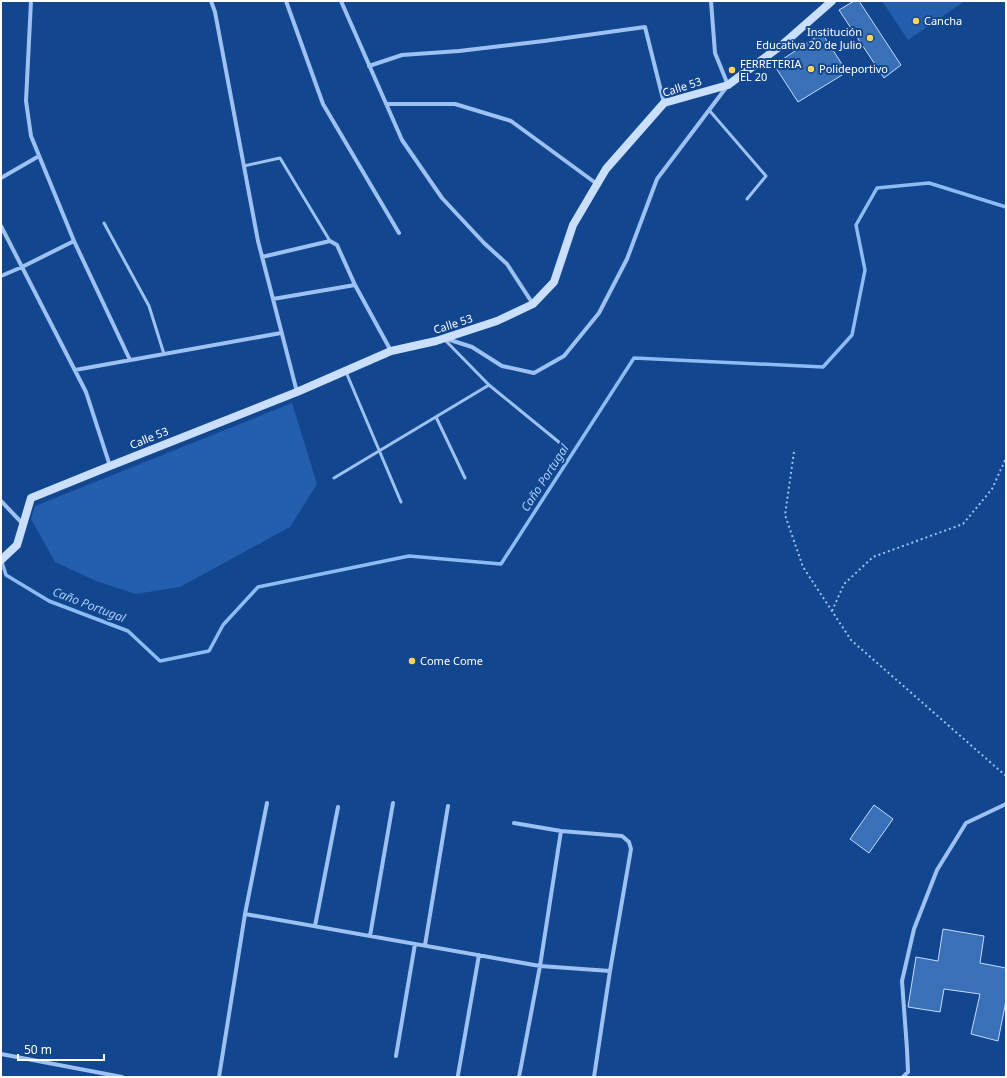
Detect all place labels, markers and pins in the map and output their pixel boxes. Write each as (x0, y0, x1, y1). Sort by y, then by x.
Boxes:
place label: Cancha (924, 13, 962, 28)
marker: Cancha (911, 16, 921, 26)
place label: Institución Educativa 20 de Julio (756, 24, 862, 52)
marker: Institución Educativa 20 de Julio (865, 33, 875, 43)
place label: FERRETERIA EL 20 (740, 56, 802, 84)
place label: Polideportivo (819, 61, 888, 76)
marker: Polideportivo (806, 64, 816, 74)
marker: FERRETERIA EL 20 (727, 65, 737, 75)
place label: Come Come (420, 653, 483, 668)
marker: Come Come (407, 656, 417, 666)

